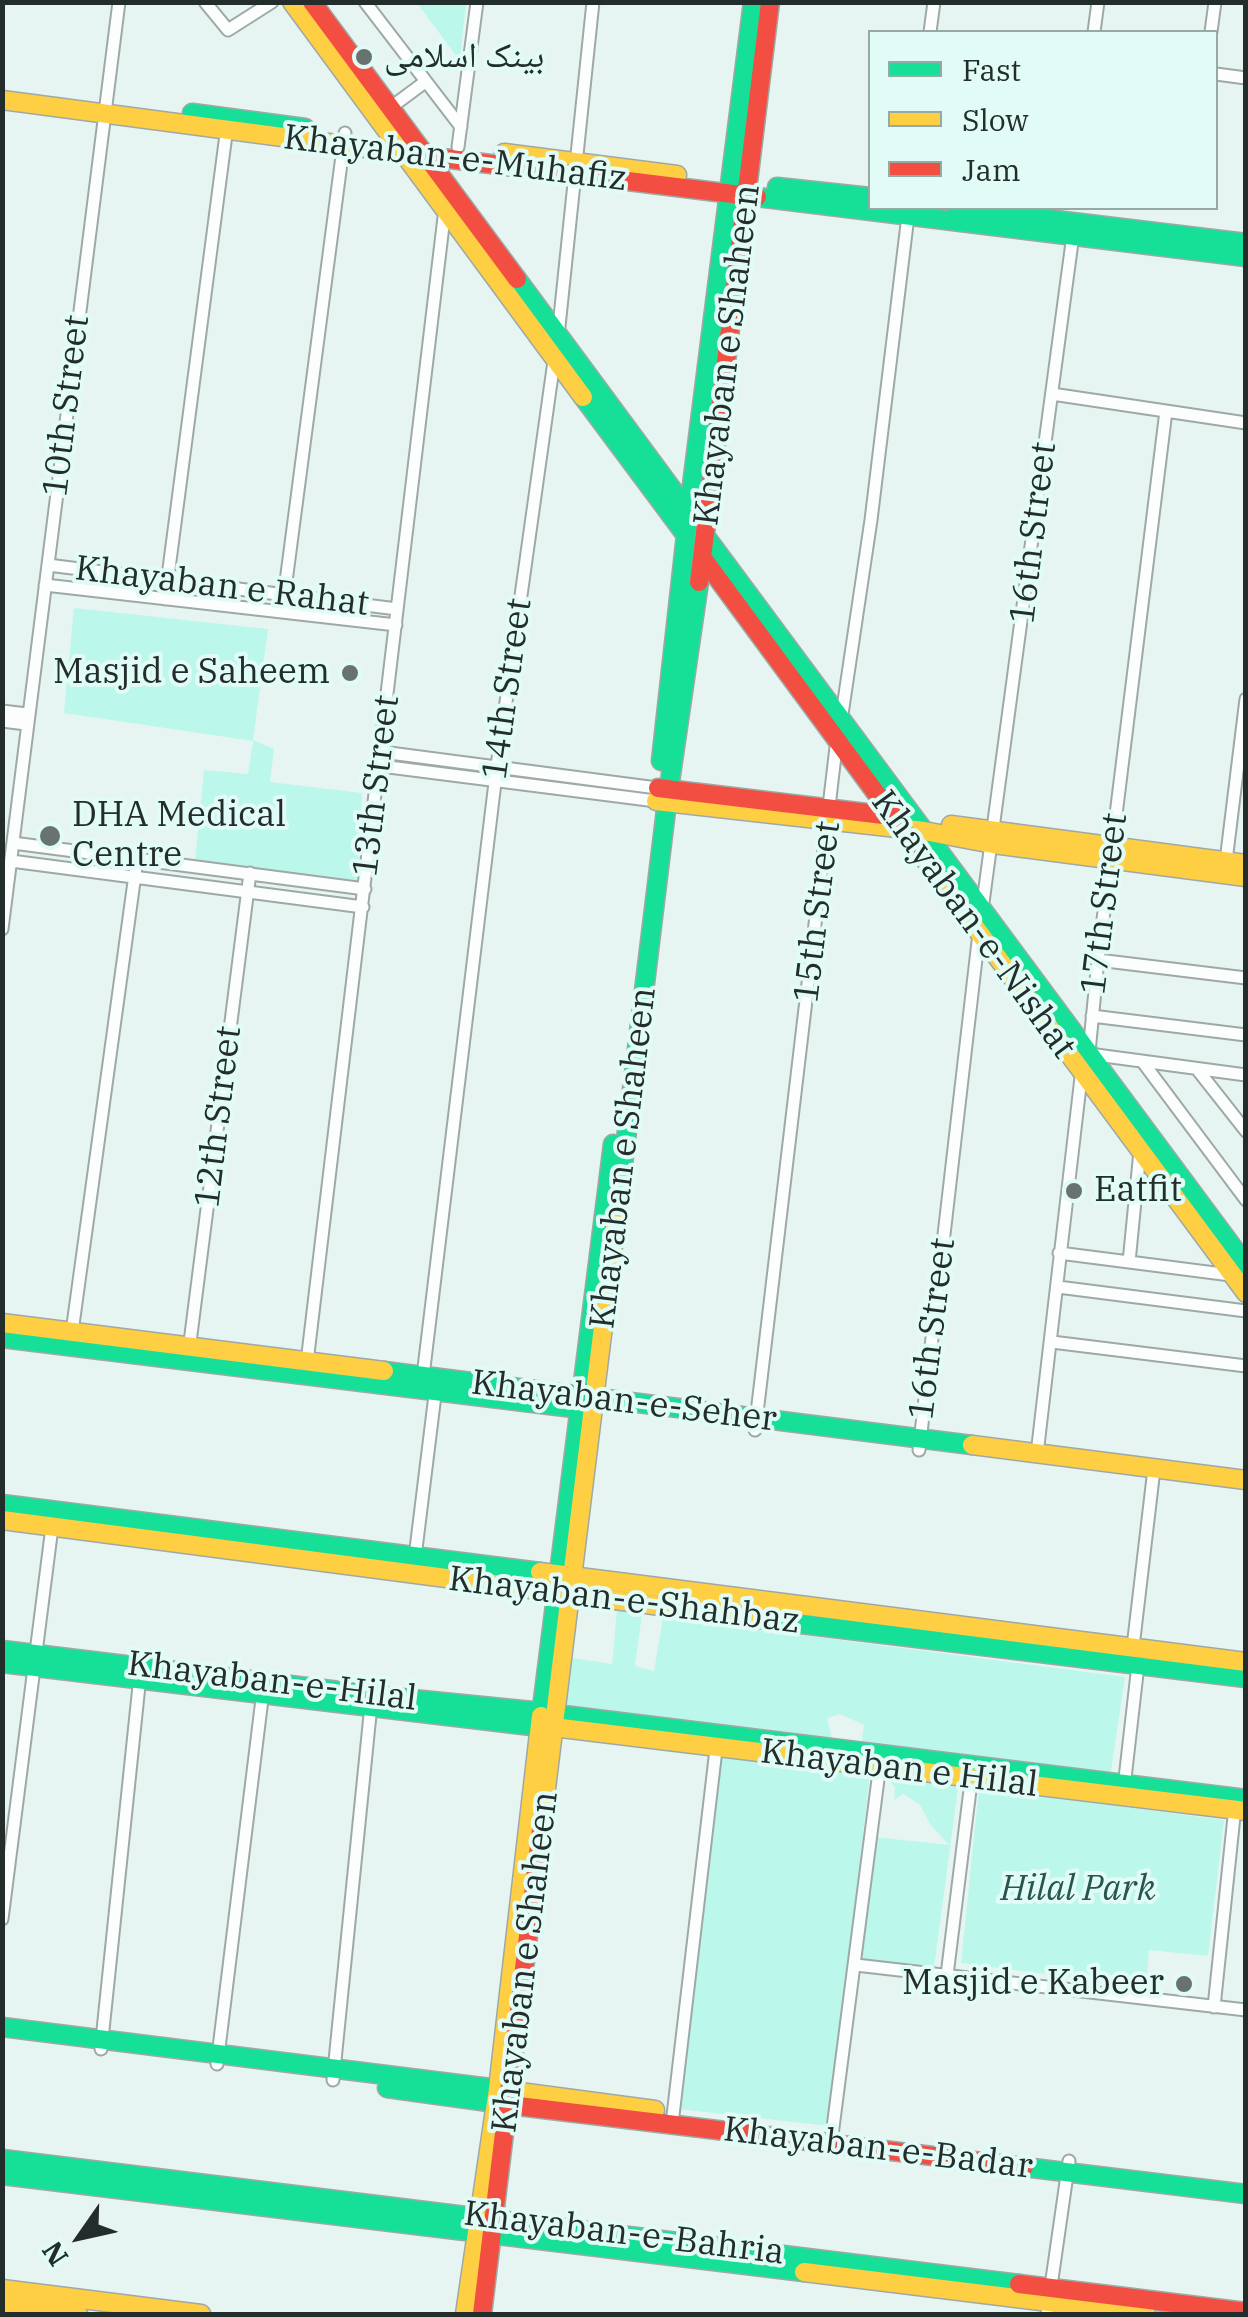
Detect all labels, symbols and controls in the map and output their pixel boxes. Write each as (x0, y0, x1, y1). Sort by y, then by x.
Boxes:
legend (868, 30, 1218, 210)
place label: بینک اسلامی (384, 36, 544, 78)
marker: بینک اسلامی (353, 46, 375, 68)
text: Fast (962, 50, 1021, 89)
text: Slow (962, 100, 1029, 139)
street label: Khayaban-e-Muhafiz (281, 117, 629, 201)
text: Jam (962, 150, 1021, 189)
street label: Khayaban e Shaheen (686, 182, 770, 528)
street label: 10th Street (35, 313, 99, 499)
street label: 16th Street (1002, 440, 1066, 626)
street label: Khayaban e Rahat (73, 548, 371, 626)
street label: 14th Street (474, 596, 542, 782)
place label: Masjid e Saheem (53, 652, 330, 694)
marker: Masjid e Saheem (339, 662, 361, 684)
street label: 13th Street (345, 693, 409, 879)
street label: Khayaban-e-Nishat (862, 783, 1084, 1067)
place label: DHA Medical Centre (72, 795, 286, 877)
street label: 17th Street (1073, 811, 1137, 997)
street label: 15th Street (786, 819, 850, 1005)
marker: DHA Medical Centre (37, 823, 63, 849)
street label: Khayaban e Shaheen (582, 985, 666, 1331)
street label: 12th Street (187, 1024, 251, 1210)
place label: Eatfit (1094, 1170, 1182, 1212)
marker: Eatfit (1063, 1180, 1085, 1202)
street label: 16th Street (901, 1236, 965, 1422)
street label: Khayaban-e-Seher (469, 1362, 779, 1442)
street label: Khayaban-e-Shahbaz (446, 1559, 802, 1643)
street label: Khayaban-e-Hilal (125, 1643, 419, 1721)
street label: Khayaban e Hilal (758, 1731, 1040, 1807)
street label: Khayaban e Shaheen (484, 1789, 568, 2135)
park label: Hilal Park (1001, 1869, 1155, 1911)
place label: Masjid e Kabeer (902, 1963, 1164, 2005)
marker: Masjid e Kabeer (1173, 1973, 1195, 1995)
street label: Khayaban-e-Badar (721, 2109, 1035, 2189)
north arrow (30, 2187, 130, 2287)
street label: Khayaban-e-Bahria (461, 2194, 787, 2274)
text: N (33, 2235, 76, 2274)

